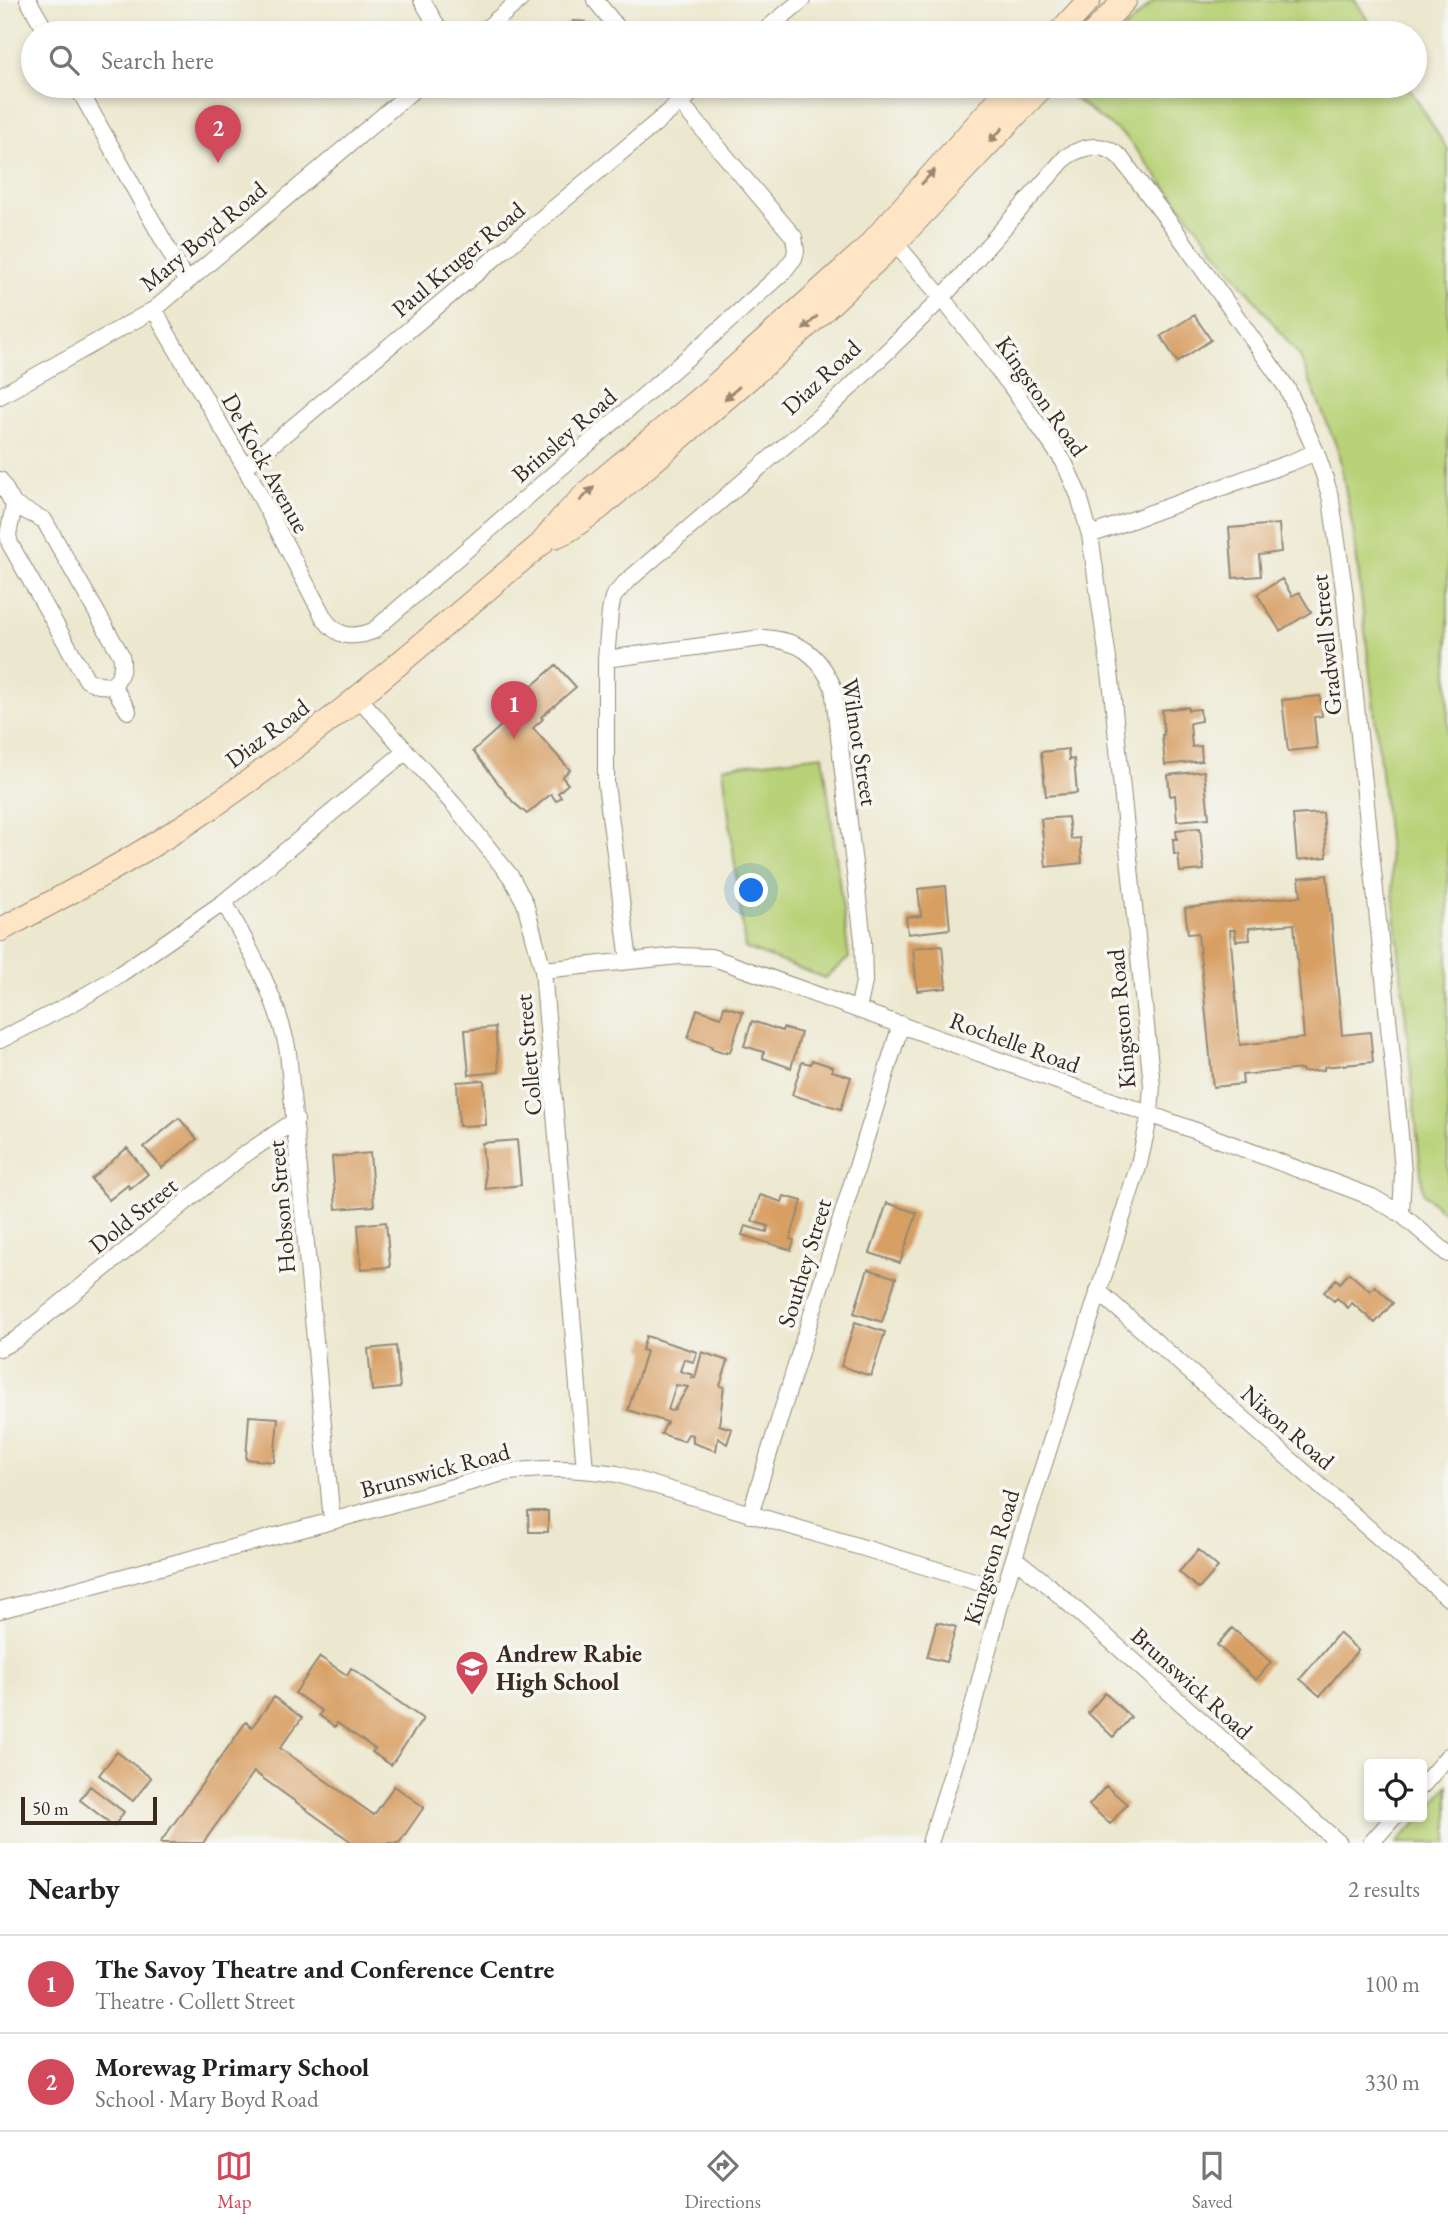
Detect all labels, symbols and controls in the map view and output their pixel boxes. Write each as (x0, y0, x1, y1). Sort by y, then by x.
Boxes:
search box (21, 21, 1427, 98)
icon: search (45, 41, 83, 79)
text: Search here (101, 43, 214, 77)
pin: 2 (195, 105, 241, 163)
one-way arrow (988, 126, 1004, 143)
one-way arrow (920, 168, 936, 186)
street label: Mary Boyd Road (133, 173, 274, 298)
street label: Paul Kruger Road (385, 194, 532, 324)
one-way arrow (802, 315, 819, 331)
street label: Kingston Road (989, 330, 1095, 463)
street label: Diaz Road (775, 332, 868, 421)
street label: Brinsley Road (505, 380, 624, 489)
one-way arrow (723, 385, 741, 401)
street label: De Kock Avenue (215, 388, 317, 538)
one-way arrow (578, 486, 595, 502)
street label: Gradwell Street (1303, 573, 1349, 717)
street label: Wilmot Street (835, 676, 885, 808)
pin: 1 (491, 681, 537, 739)
street label: Diaz Road (219, 691, 316, 775)
your location (734, 873, 768, 907)
street label: Kingston Road (1099, 947, 1143, 1090)
street label: Collett Street (507, 992, 549, 1117)
street label: Rochelle Road (946, 1004, 1085, 1080)
street label: Hobson Street (260, 1139, 302, 1275)
street label: Dold Street (82, 1170, 184, 1260)
street label: Southey Street (770, 1194, 838, 1331)
street label: Nixon Road (1235, 1378, 1342, 1477)
street label: Brunswick Road (357, 1435, 514, 1505)
street label: Kingston Road (956, 1485, 1027, 1629)
street label: Brunswick Road (1125, 1620, 1260, 1746)
place label: Andrew Rabie High School (495, 1638, 642, 1698)
school or university icon: Andrew Rabie High School (453, 1648, 491, 1697)
map controls (1364, 1759, 1427, 1822)
button: locate (1364, 1759, 1427, 1822)
scale bar (21, 1794, 158, 1826)
text: 50 m (32, 1796, 69, 1821)
text: Nearby (28, 1869, 120, 1908)
text: 2 results (1348, 1874, 1420, 1904)
text: The Savoy Theatre and Conference Centre (95, 1952, 554, 1986)
text: 1 (45, 1969, 57, 1999)
text: 100 m (1364, 1969, 1420, 1999)
text: Theatre · Collett Street (95, 1986, 295, 2016)
text: Morewag Primary School (95, 2050, 369, 2084)
text: 2 (45, 2067, 57, 2097)
text: 330 m (1364, 2067, 1420, 2097)
text: School · Mary Boyd Road (95, 2084, 319, 2114)
tab: Map (215, 2147, 253, 2214)
tab: Directions (684, 2147, 761, 2214)
tab: Saved (1192, 2147, 1233, 2214)

